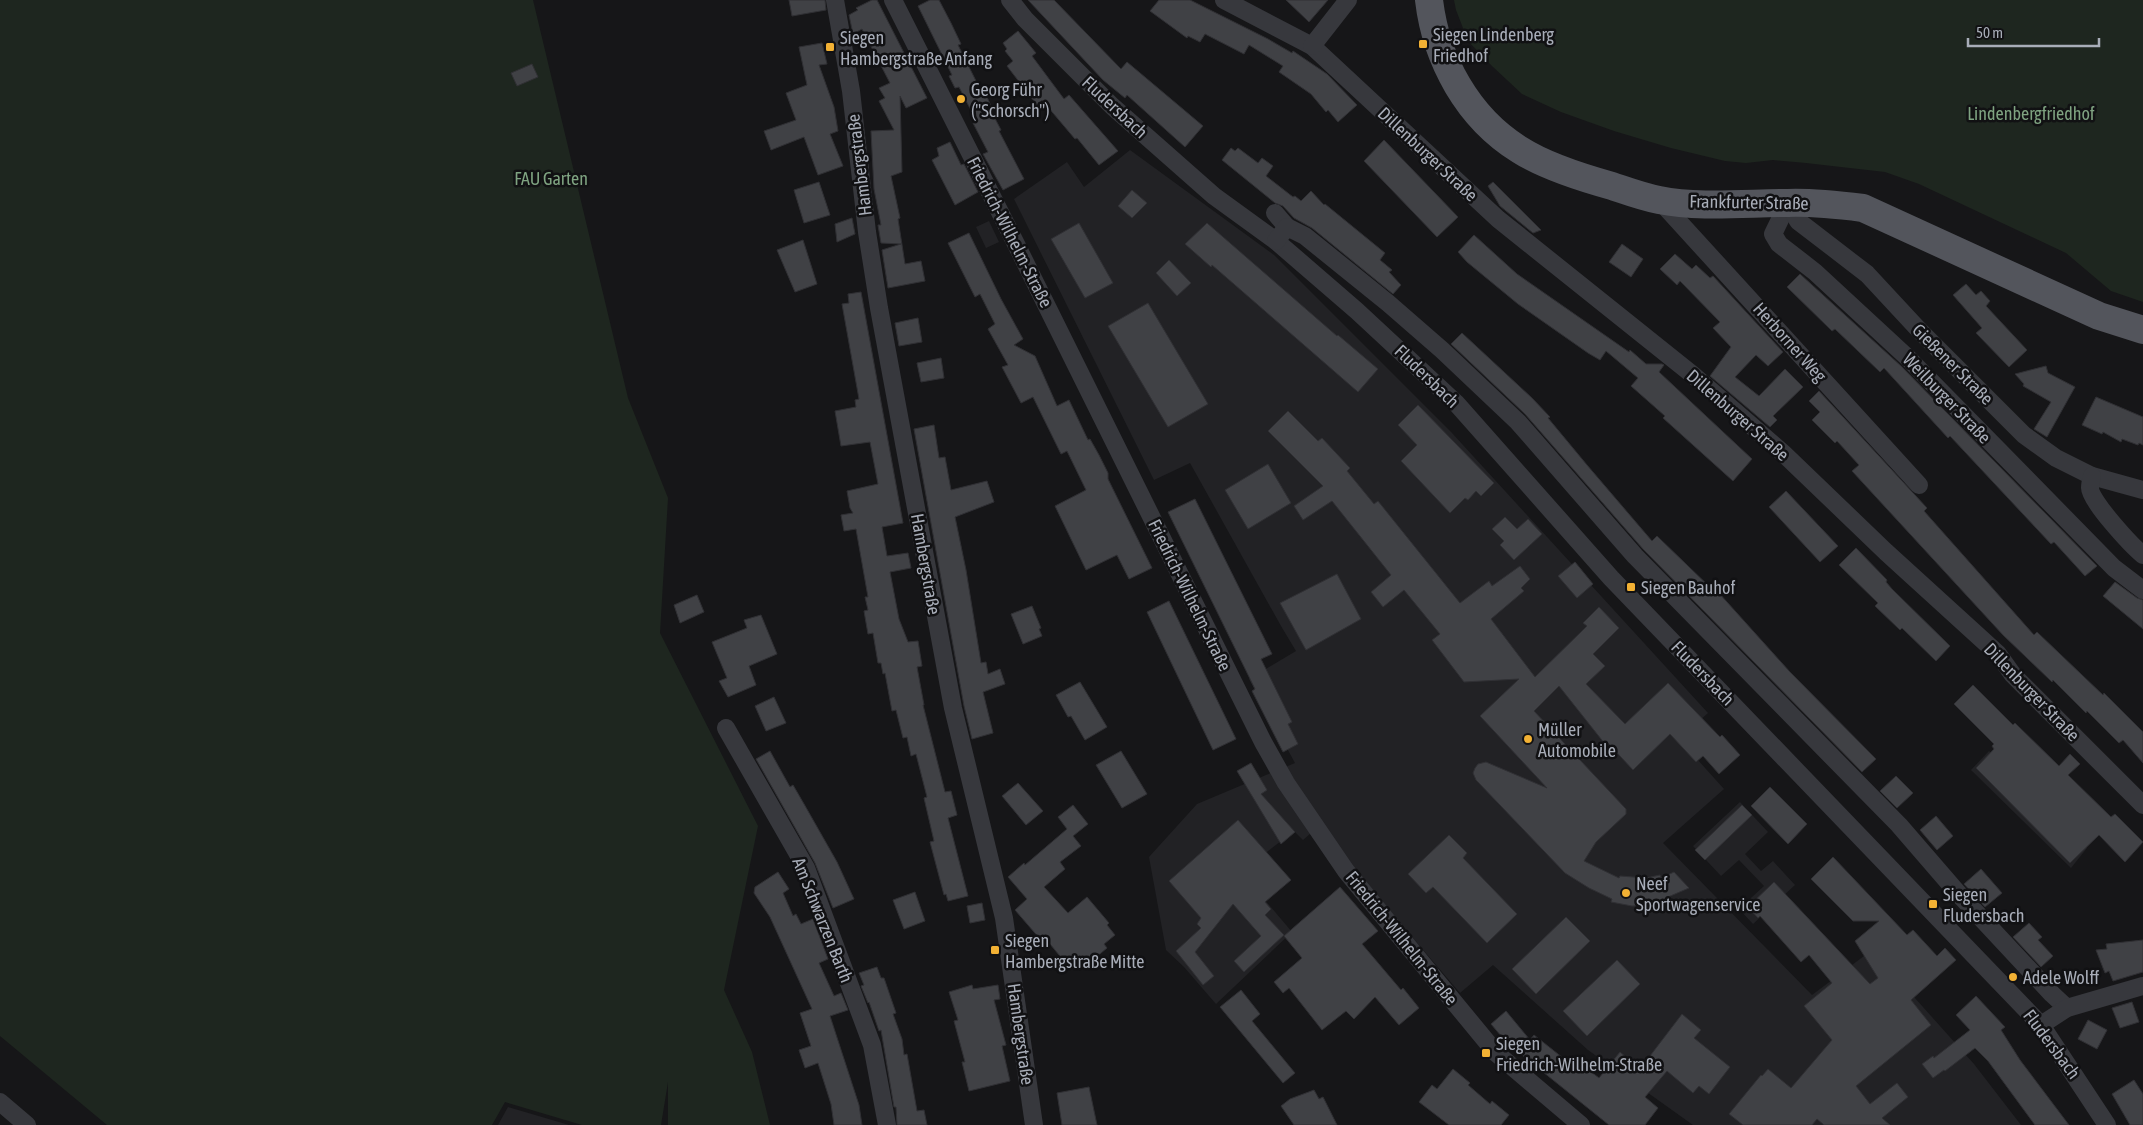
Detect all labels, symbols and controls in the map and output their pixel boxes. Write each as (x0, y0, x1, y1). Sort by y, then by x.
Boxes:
scale bar (1968, 15, 2099, 47)
place label: Siegen Lindenberg Friedhof (1433, 24, 1554, 66)
text: 50 m (1976, 24, 2003, 41)
place label: Siegen Hambergstraße Anfang (840, 27, 993, 69)
marker: Siegen Lindenberg Friedhof (1417, 38, 1429, 50)
marker: Siegen Hambergstraße Anfang (824, 41, 836, 53)
street label: Fludersbach (1078, 72, 1152, 142)
place label: Georg Führ ("Schorsch") (971, 79, 1049, 121)
marker: Georg Führ ("Schorsch") (955, 93, 967, 105)
street label: Dillenburger Straße (1374, 102, 1482, 206)
park label: Lindenbergfriedhof (1967, 103, 2095, 124)
street label: Hambergstraße (842, 113, 876, 217)
street label: Friedrich-Wilhelm-Straße (963, 153, 1057, 311)
park label: FAU Garten (514, 168, 588, 189)
street label: Frankfurter Straße (1689, 190, 1809, 214)
street label: Herborner Weg (1749, 298, 1831, 386)
street label: Gießener Straße (1908, 319, 1998, 409)
street label: Fludersbach (1390, 340, 1464, 412)
street label: Weilburger Straße (1899, 348, 1995, 448)
street label: Dillenburger Straße (1683, 365, 1793, 465)
street label: Hambergstraße (907, 512, 945, 616)
street label: Friedrich-Wilhelm-Straße (1144, 516, 1236, 674)
place label: Siegen Bauhof (1641, 577, 1735, 598)
marker: Siegen Bauhof (1625, 581, 1637, 593)
street label: Fludersbach (1667, 636, 1739, 710)
street label: Dillenburger Straße (1980, 638, 2084, 746)
place label: Müller Automobile (1538, 719, 1616, 761)
marker: Müller Automobile (1522, 733, 1534, 745)
street label: Am Schwarzen Barth (788, 854, 858, 986)
street label: Friedrich-Wilhelm-Straße (1342, 867, 1462, 1009)
place label: Neef Sportwagenservice (1636, 873, 1760, 915)
place label: Siegen Fludersbach (1943, 884, 2024, 926)
marker: Neef Sportwagenservice (1620, 887, 1632, 899)
marker: Siegen Fludersbach (1927, 898, 1939, 910)
place label: Siegen Hambergstraße Mitte (1005, 930, 1145, 972)
marker: Siegen Hambergstraße Mitte (989, 944, 1001, 956)
place label: Adele Wolff (2023, 967, 2099, 988)
marker: Adele Wolff (2007, 971, 2019, 983)
street label: Hambergstraße (1003, 982, 1039, 1086)
street label: Fludersbach (2019, 1005, 2085, 1083)
place label: Siegen Friedrich-Wilhelm-Straße (1496, 1033, 1662, 1075)
marker: Siegen Friedrich-Wilhelm-Straße (1480, 1047, 1492, 1059)

